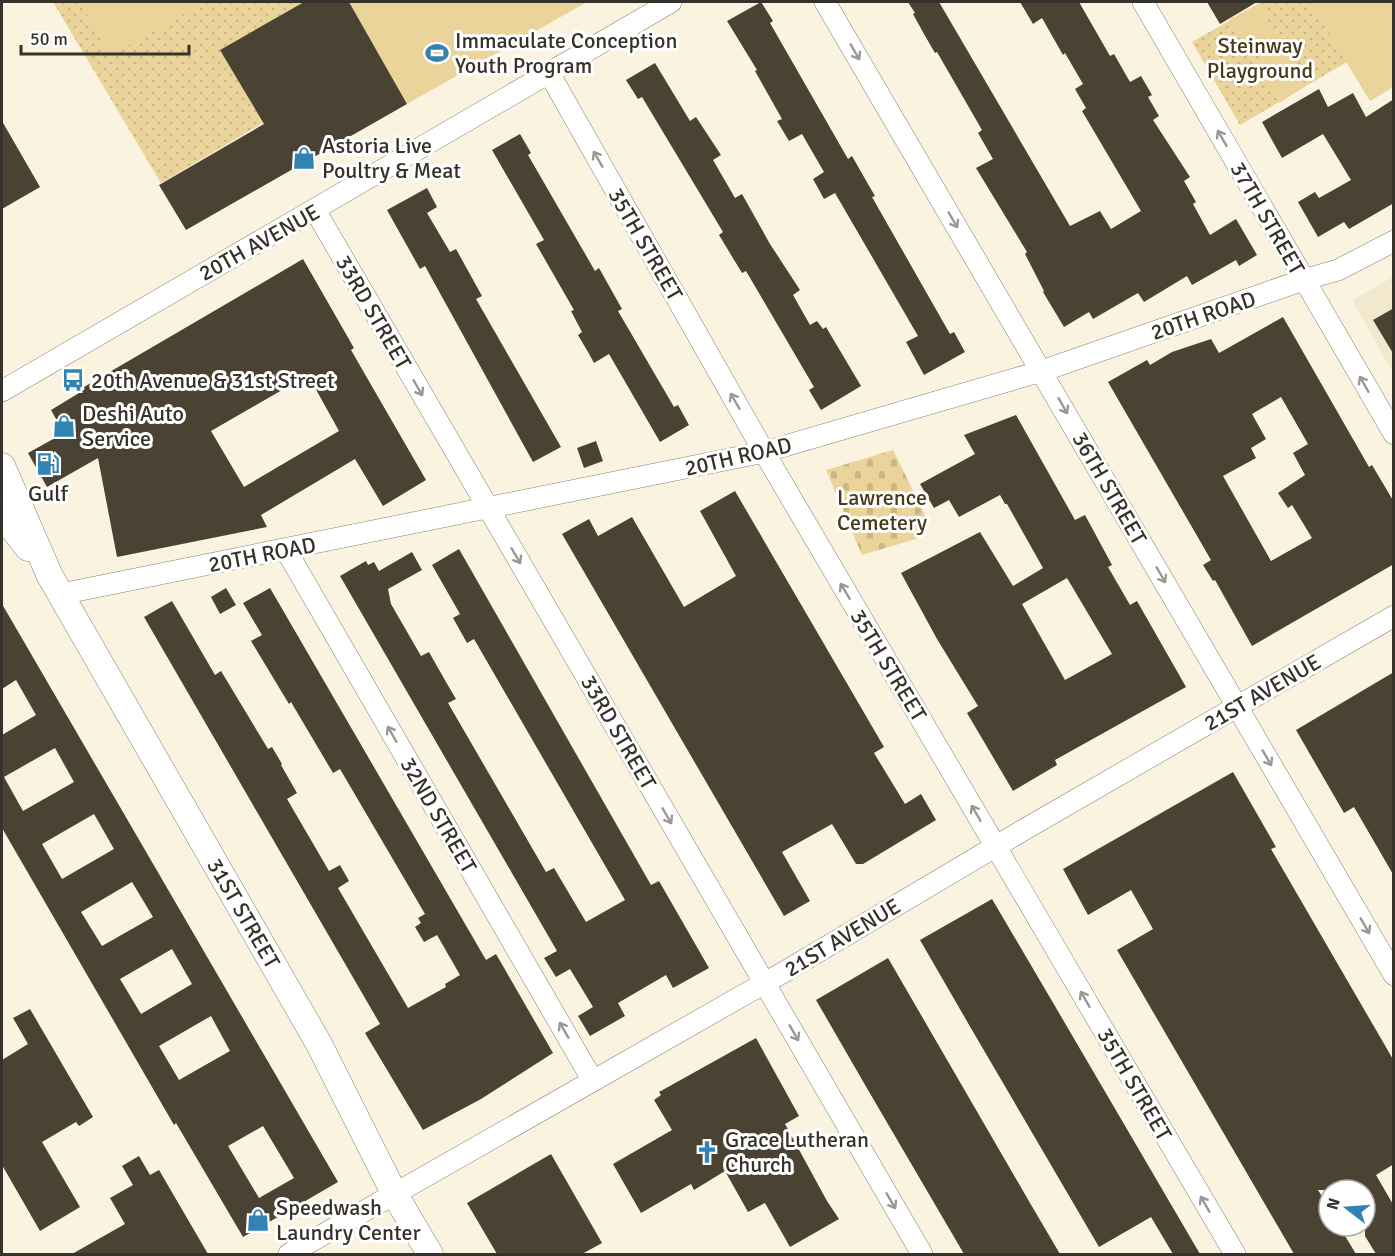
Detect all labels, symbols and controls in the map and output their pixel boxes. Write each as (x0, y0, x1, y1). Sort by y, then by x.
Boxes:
scale bar (21, 18, 189, 56)
place label: Immaculate Conception Youth Program (455, 27, 678, 79)
text: 50 m (30, 28, 68, 50)
park label: Steinway Playground (1207, 32, 1313, 84)
sports icon: Immaculate Conception Youth Program (424, 40, 450, 66)
one-way arrow (849, 43, 861, 60)
one-way arrow (1215, 130, 1227, 147)
place label: Astoria Live Poultry & Meat (322, 132, 461, 184)
shop icon: Astoria Live Poultry & Meat (291, 145, 317, 171)
one-way arrow (592, 151, 604, 168)
street label: 37TH STREET (1224, 157, 1311, 280)
street label: 35TH STREET (602, 183, 689, 306)
street label: 20TH AVENUE (194, 198, 324, 287)
one-way arrow (948, 211, 960, 228)
street label: 33RD STREET (330, 250, 417, 374)
street label: 20TH ROAD (1147, 285, 1259, 346)
bus stop icon: 20th Avenue & 31st Street (60, 367, 86, 393)
place label: 20th Avenue & 31st Street (91, 367, 335, 394)
one-way arrow (1358, 376, 1370, 393)
one-way arrow (412, 379, 424, 396)
one-way arrow (729, 393, 740, 411)
one-way arrow (1057, 397, 1069, 414)
place label: Deshi Auto Service (82, 400, 184, 452)
shop icon: Deshi Auto Service (51, 413, 77, 439)
street label: 36TH STREET (1066, 427, 1153, 550)
street label: 20TH ROAD (682, 431, 794, 482)
fuel station icon: Gulf (35, 451, 61, 477)
place label: Gulf (28, 480, 70, 507)
park label: Lawrence Cemetery (837, 484, 928, 536)
street label: 20TH ROAD (206, 531, 318, 578)
one-way arrow (511, 547, 522, 565)
one-way arrow (1155, 566, 1167, 583)
one-way arrow (839, 583, 851, 600)
street label: 35TH STREET (845, 604, 933, 726)
street label: 21ST AVENUE (1199, 648, 1326, 737)
street label: 33RD STREET (575, 670, 662, 794)
one-way arrow (386, 726, 398, 743)
one-way arrow (1262, 748, 1273, 766)
street label: 32ND STREET (395, 753, 483, 878)
one-way arrow (970, 805, 982, 822)
one-way arrow (661, 807, 673, 824)
street label: 31ST STREET (201, 853, 286, 973)
street label: 21ST AVENUE (779, 892, 905, 983)
one-way arrow (1359, 917, 1371, 934)
one-way arrow (1079, 991, 1091, 1008)
one-way arrow (557, 1022, 569, 1039)
street label: 35TH STREET (1091, 1023, 1178, 1146)
one-way arrow (788, 1024, 800, 1041)
place label: Grace Lutheran Church (725, 1126, 869, 1178)
church icon: Grace Lutheran Church (694, 1139, 720, 1165)
north arrow (1317, 1178, 1377, 1238)
one-way arrow (886, 1192, 898, 1209)
place label: Speedwash Laundry Center (276, 1194, 421, 1246)
one-way arrow (1199, 1196, 1211, 1213)
text: N (1322, 1196, 1345, 1212)
shop icon: Speedwash Laundry Center (245, 1207, 271, 1233)

